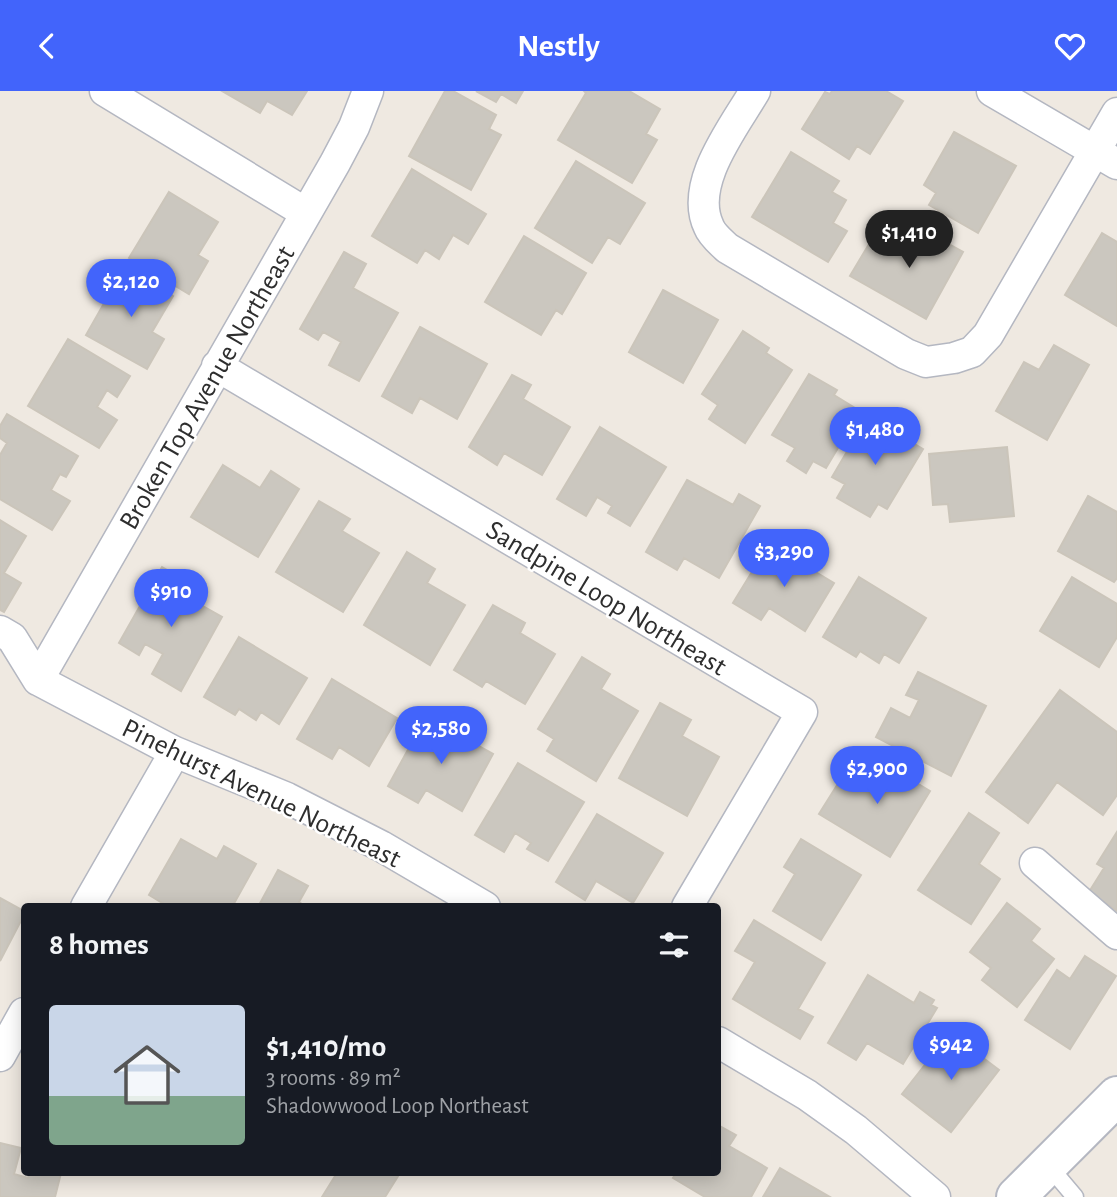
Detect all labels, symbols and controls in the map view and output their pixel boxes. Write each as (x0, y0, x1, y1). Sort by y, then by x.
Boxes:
icon: back (28, 27, 66, 65)
icon: heart (1051, 27, 1089, 65)
text: Nestly (517, 30, 600, 62)
pin: $1,410 (852, 211, 966, 270)
text: $1,410 (881, 221, 937, 244)
street label: Broken Top Avenue Northeast (115, 241, 300, 535)
pin: $2,120 (74, 259, 188, 319)
text: $2,120 (102, 270, 160, 293)
pin: $1,480 (818, 407, 932, 467)
text: $1,480 (846, 418, 904, 441)
street label: Sandpine Loop Northeast (481, 516, 731, 681)
pin: $3,290 (727, 529, 841, 589)
text: $3,290 (754, 540, 814, 563)
pin: $910 (130, 569, 212, 629)
text: $910 (150, 580, 192, 603)
pin: $2,580 (384, 707, 498, 766)
street label: Pinehurst Avenue Northeast (117, 714, 405, 874)
text: $2,580 (411, 717, 471, 740)
pin: $2,900 (820, 747, 934, 806)
text: $2,900 (846, 757, 908, 780)
icon: filters (655, 926, 693, 964)
text: 8 homes (49, 930, 149, 960)
pin: $942 (910, 1023, 992, 1082)
text: $1,410/mo (266, 1032, 386, 1062)
icon: home (105, 1033, 189, 1117)
text: $942 (929, 1033, 973, 1056)
text: 3 rooms · 89 m² (266, 1067, 401, 1090)
text: Shadowwood Loop Northeast (266, 1095, 529, 1118)

